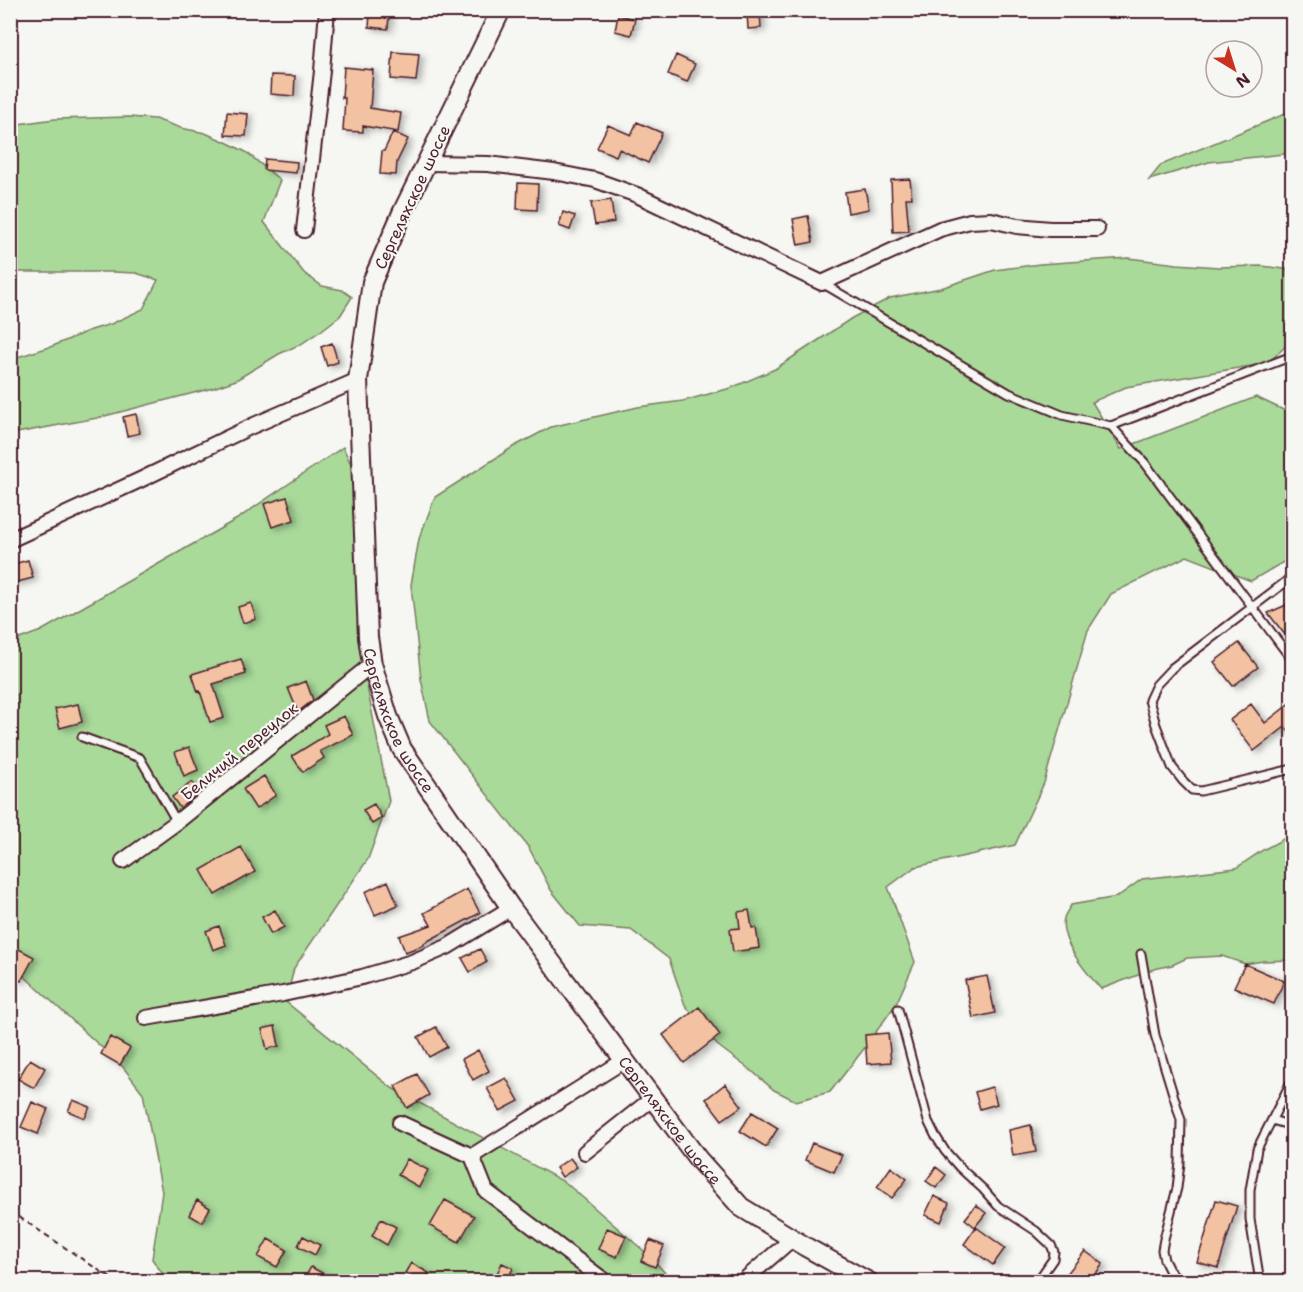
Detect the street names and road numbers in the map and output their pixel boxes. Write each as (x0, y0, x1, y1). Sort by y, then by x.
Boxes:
street label: Сергеляхское шоссе (370, 122, 455, 273)
street label: Сергеляхское шоссе (359, 647, 439, 797)
street label: Беличий переулок (176, 697, 303, 805)
street label: Сергеляхское шоссе (614, 1052, 726, 1189)

